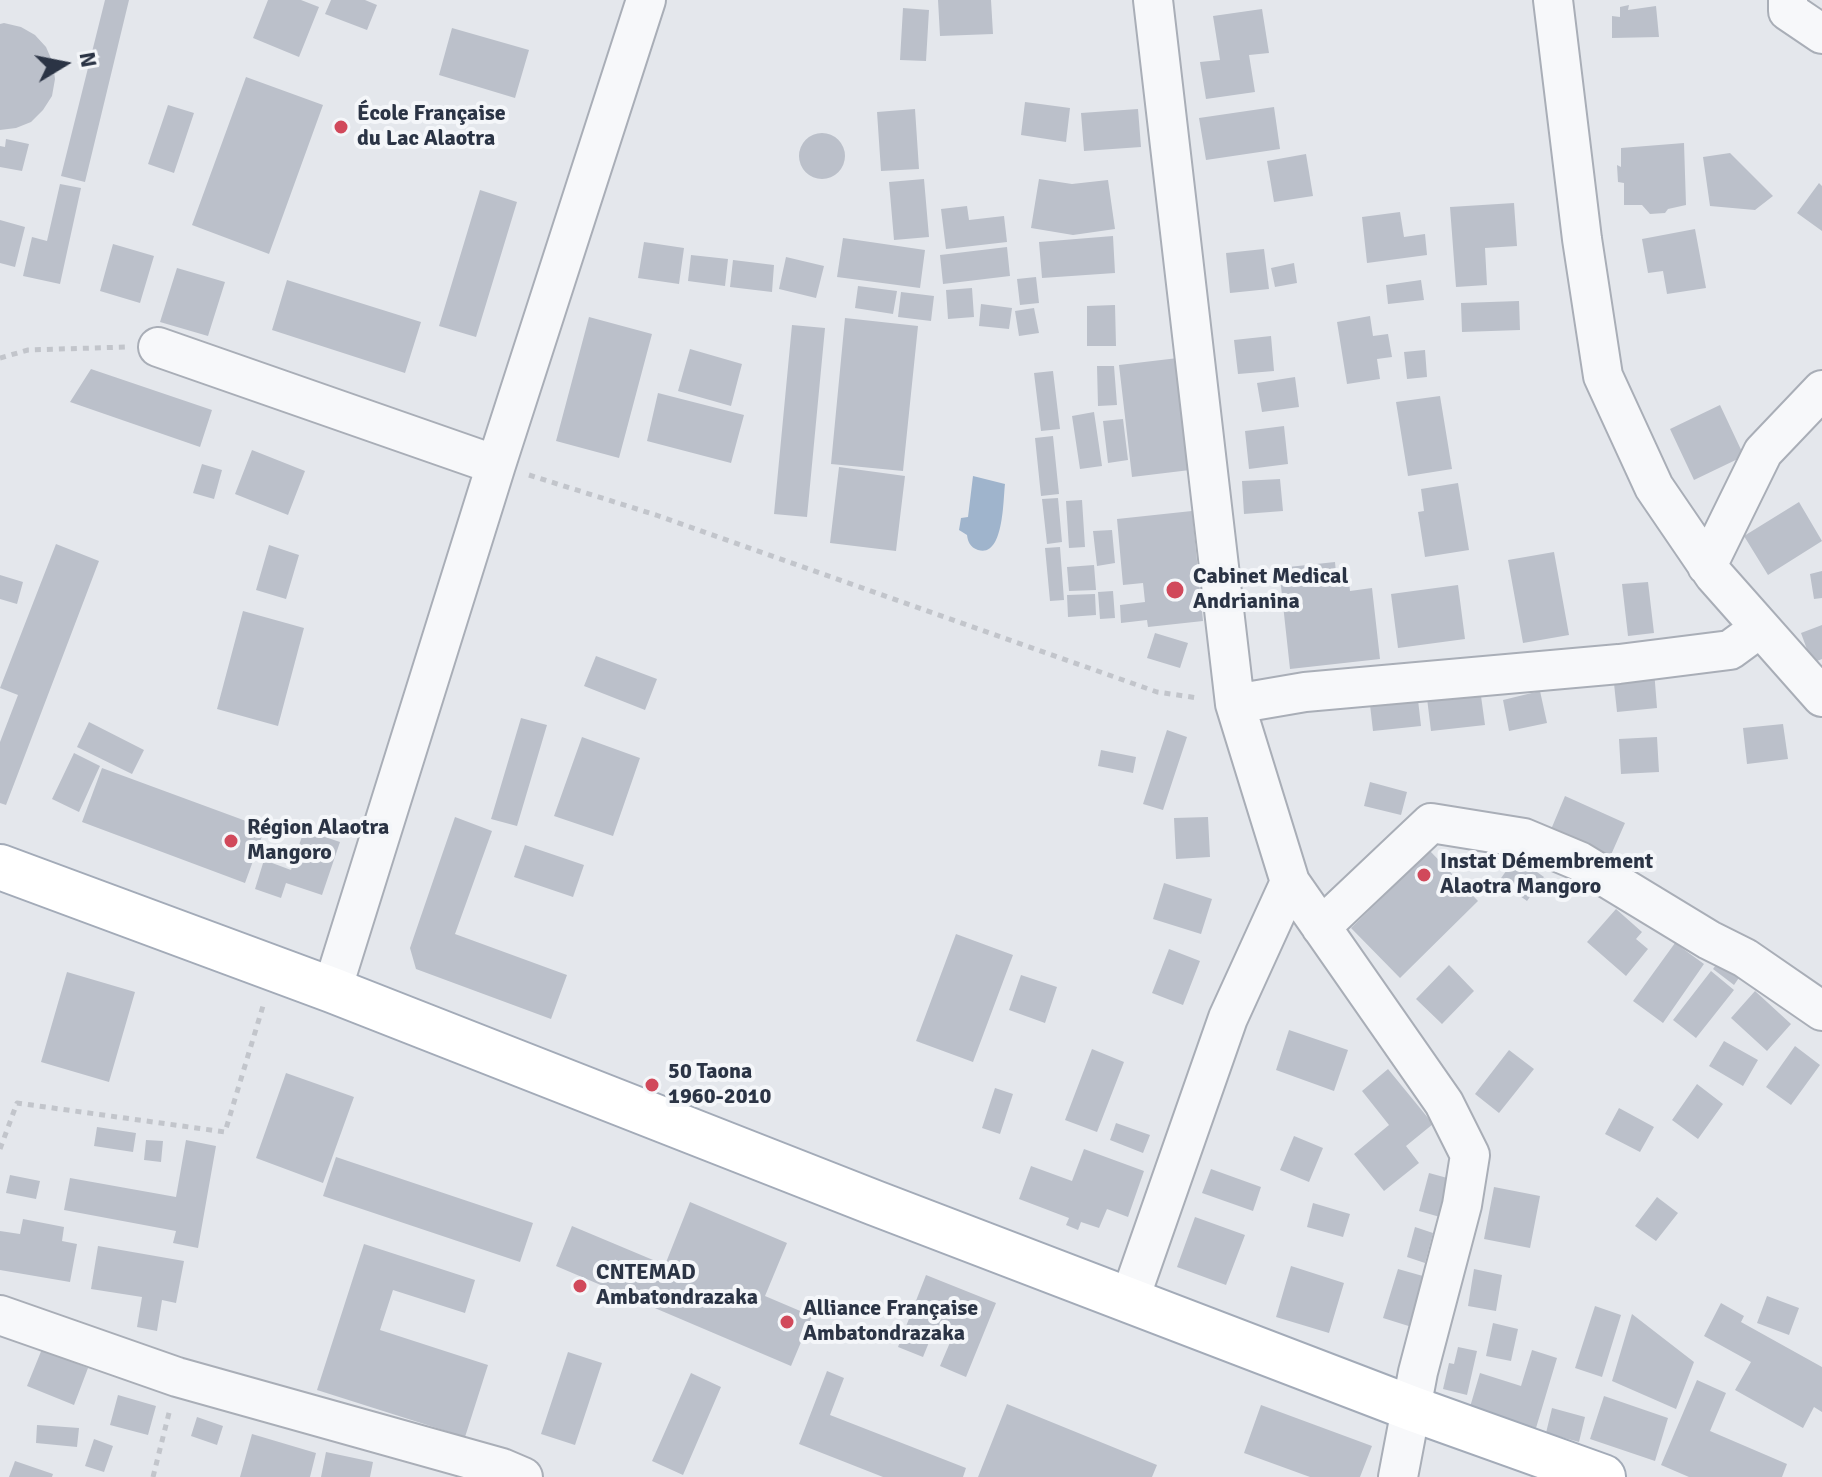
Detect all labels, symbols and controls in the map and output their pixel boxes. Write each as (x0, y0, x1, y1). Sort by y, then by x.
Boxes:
north arrow (24, 24, 104, 104)
text: N (74, 50, 103, 70)
place label: École Française du Lac Alaotra (357, 101, 506, 152)
marker: École Française du Lac Alaotra (332, 118, 350, 136)
place label: Cabinet Medical Andrianina (1193, 564, 1348, 616)
marker: Cabinet Medical Andrianina (1164, 579, 1186, 601)
place label: Région Alaotra Mangoro (247, 815, 389, 866)
marker: Région Alaotra Mangoro (222, 832, 240, 850)
place label: Instat Démembrement Alaotra Mangoro (1440, 849, 1653, 900)
marker: Instat Démembrement Alaotra Mangoro (1415, 866, 1433, 884)
place label: 50 Taona 1960-2010 (668, 1059, 771, 1110)
marker: 50 Taona 1960-2010 (643, 1076, 661, 1094)
place label: CNTEMAD Ambatondrazaka (596, 1260, 758, 1312)
marker: CNTEMAD Ambatondrazaka (571, 1277, 589, 1295)
place label: Alliance Française Ambatondrazaka (803, 1296, 978, 1348)
marker: Alliance Française Ambatondrazaka (778, 1313, 796, 1331)

